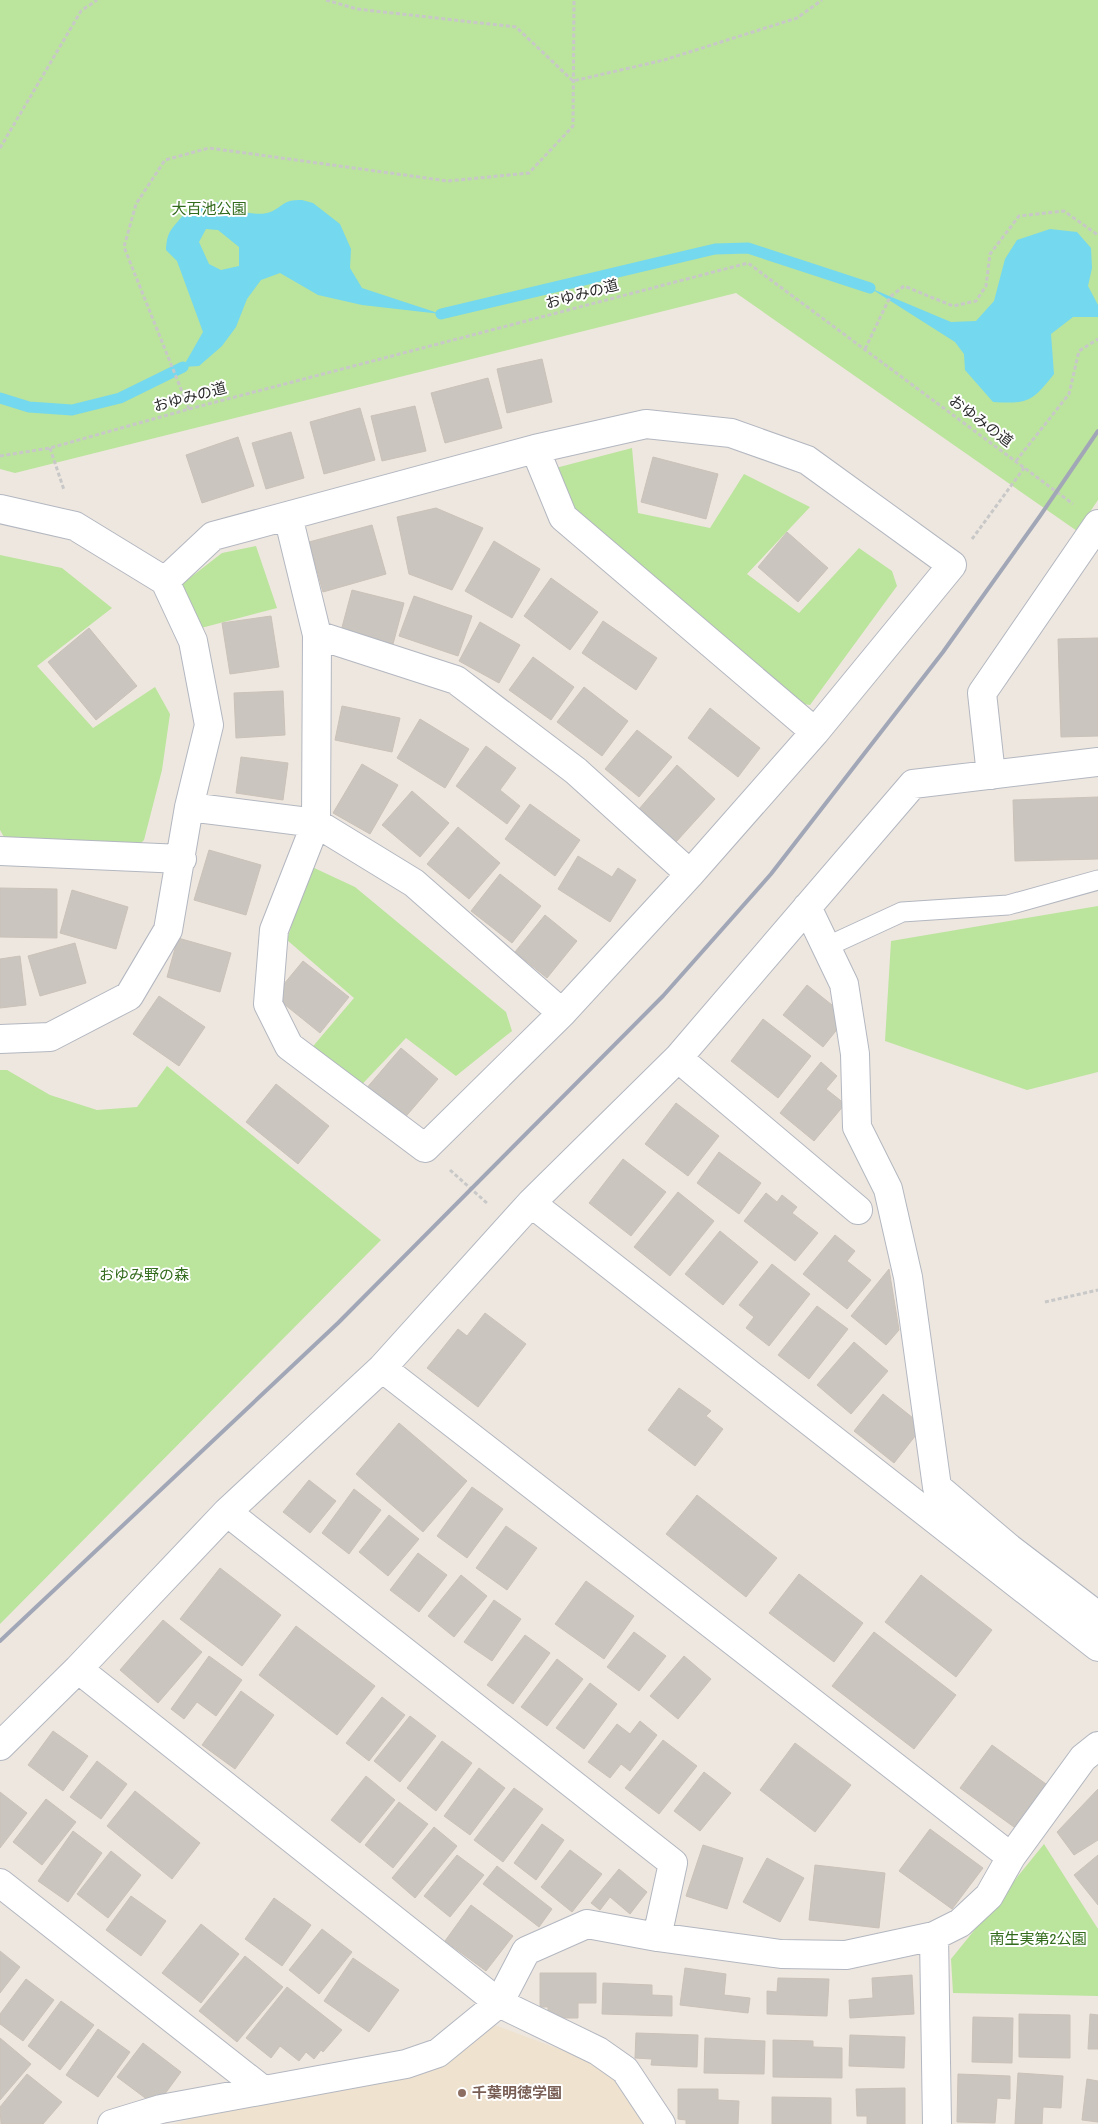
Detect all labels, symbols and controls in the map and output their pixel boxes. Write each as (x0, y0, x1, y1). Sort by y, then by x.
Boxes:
park label: 大百池公園 (171, 198, 247, 219)
street label: おゆみの道 (543, 274, 621, 313)
street label: おゆみの道 (151, 377, 229, 416)
street label: おゆみの道 (945, 390, 1018, 452)
park label: おゆみ野の森 (99, 1264, 189, 1285)
park label: 南生実第2公園 (990, 1928, 1086, 1949)
place label: 千葉明徳学園 (472, 2082, 562, 2103)
marker: 千葉明徳学園 (456, 2087, 468, 2099)

